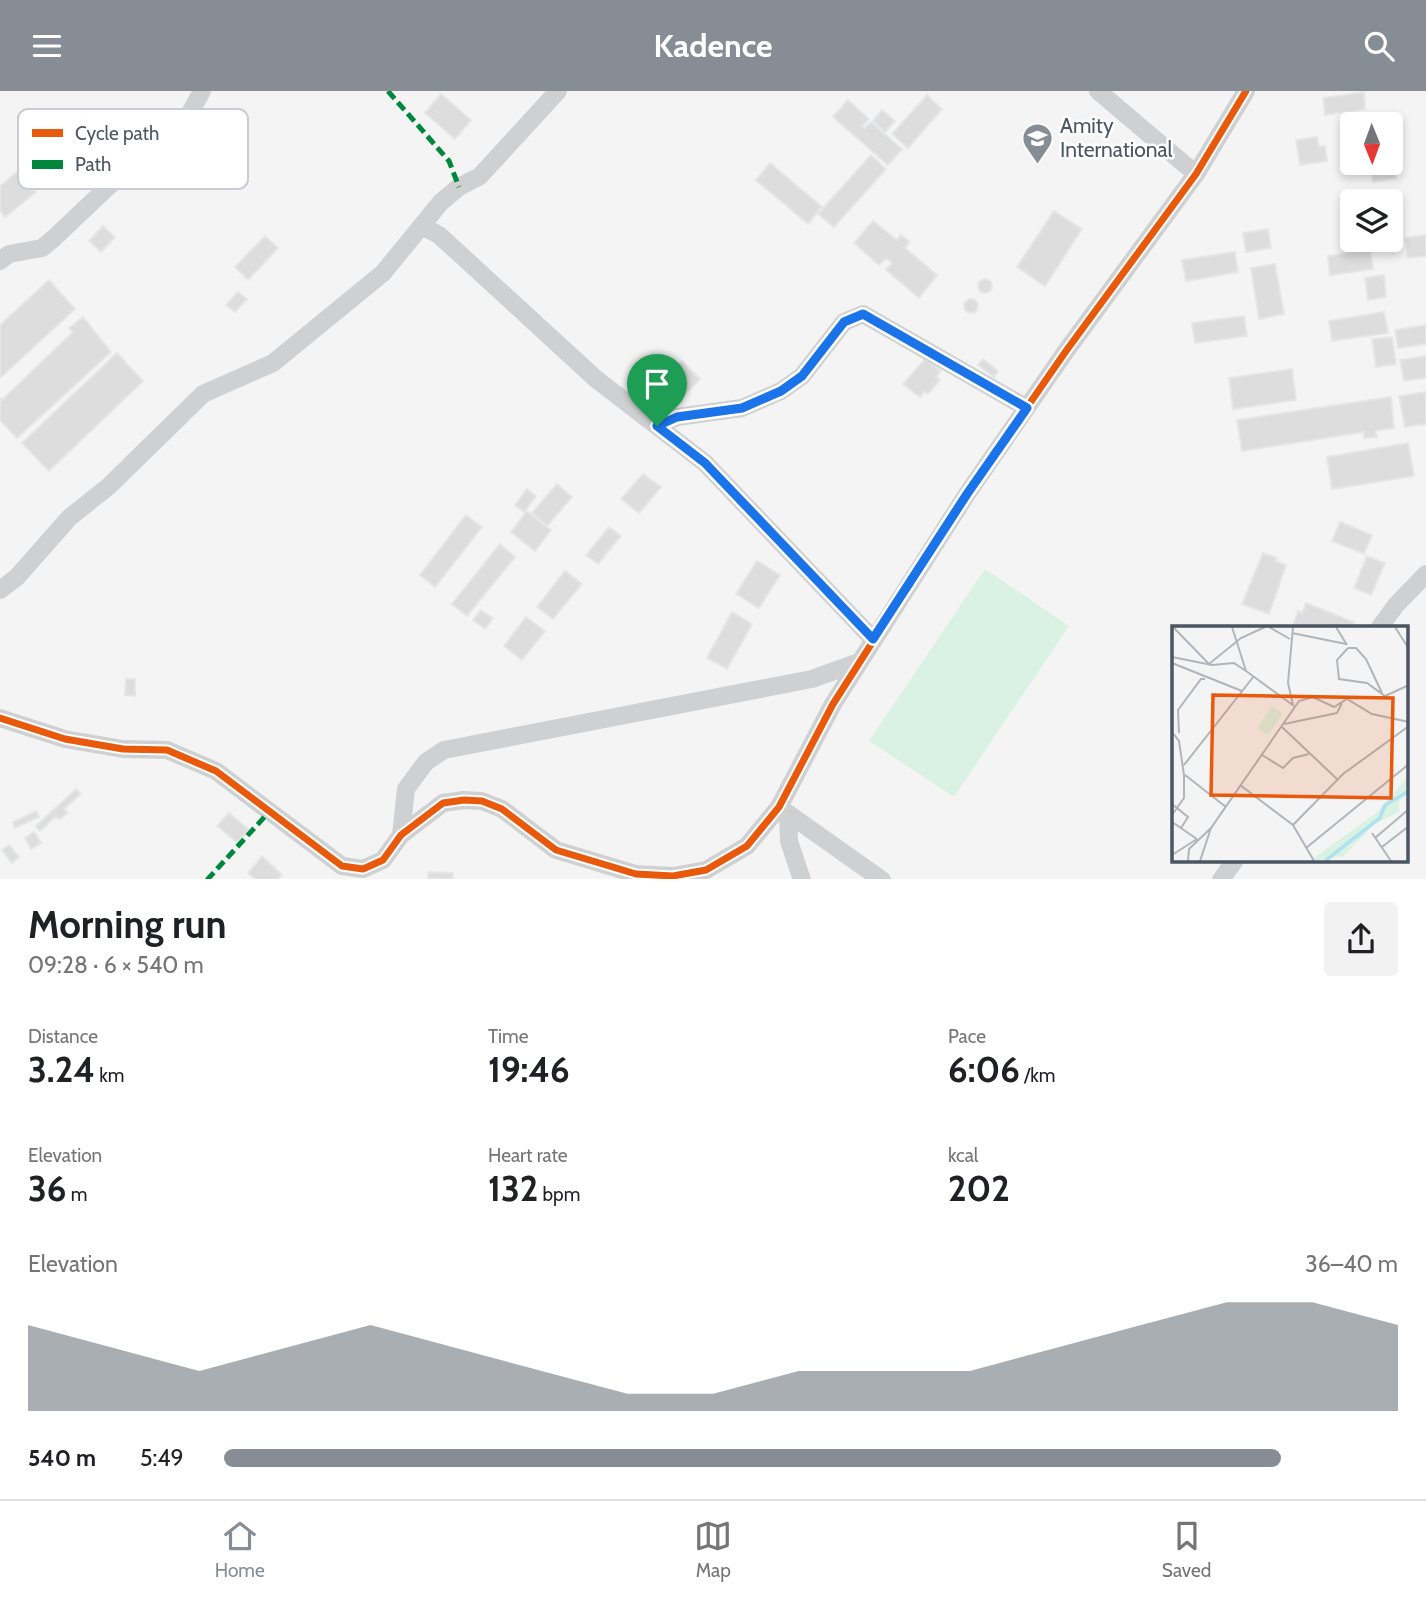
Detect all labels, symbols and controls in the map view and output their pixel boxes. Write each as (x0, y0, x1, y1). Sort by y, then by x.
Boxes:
text: Kadence (653, 26, 773, 65)
icon: menu (28, 27, 66, 65)
icon: search (1360, 27, 1398, 65)
legend (18, 109, 248, 189)
north arrow (1340, 112, 1404, 175)
map controls (1340, 112, 1403, 252)
place label: Amity International (1060, 113, 1173, 162)
school or university icon: Amity International (1020, 121, 1054, 165)
text: Cycle path (75, 122, 159, 145)
text: Path (75, 153, 111, 176)
button: layers (1340, 189, 1403, 252)
pin (627, 354, 687, 426)
icon: arrive (638, 365, 676, 403)
inset map (1172, 626, 1408, 862)
text: Morning run (28, 901, 227, 948)
button: share (1324, 902, 1398, 976)
text: 09:28 · 6 × 540 m (28, 951, 204, 979)
text: Distance (28, 1025, 98, 1048)
text: Time (488, 1025, 528, 1048)
text: Pace (948, 1025, 986, 1048)
text: 3.24 (28, 1048, 95, 1091)
text: 19:46 (488, 1048, 570, 1091)
text: 6:06 (948, 1048, 1020, 1091)
text: km (95, 1064, 124, 1087)
text: /km (1020, 1064, 1055, 1087)
text: Elevation (28, 1144, 102, 1167)
text: Heart rate (488, 1144, 568, 1167)
text: kcal (948, 1144, 978, 1167)
text: 36 (28, 1167, 67, 1210)
text: 132 (488, 1167, 538, 1210)
text: 202 (948, 1167, 1010, 1210)
text: m (67, 1183, 88, 1206)
text: bpm (538, 1183, 580, 1206)
text: Elevation (28, 1250, 118, 1278)
text: 36–40 m (1305, 1250, 1398, 1278)
text: 540 m (28, 1444, 96, 1472)
text: 5:49 (140, 1444, 184, 1472)
tab: Home (215, 1517, 265, 1582)
tab: Map (694, 1517, 732, 1582)
tab: Saved (1162, 1517, 1211, 1582)

